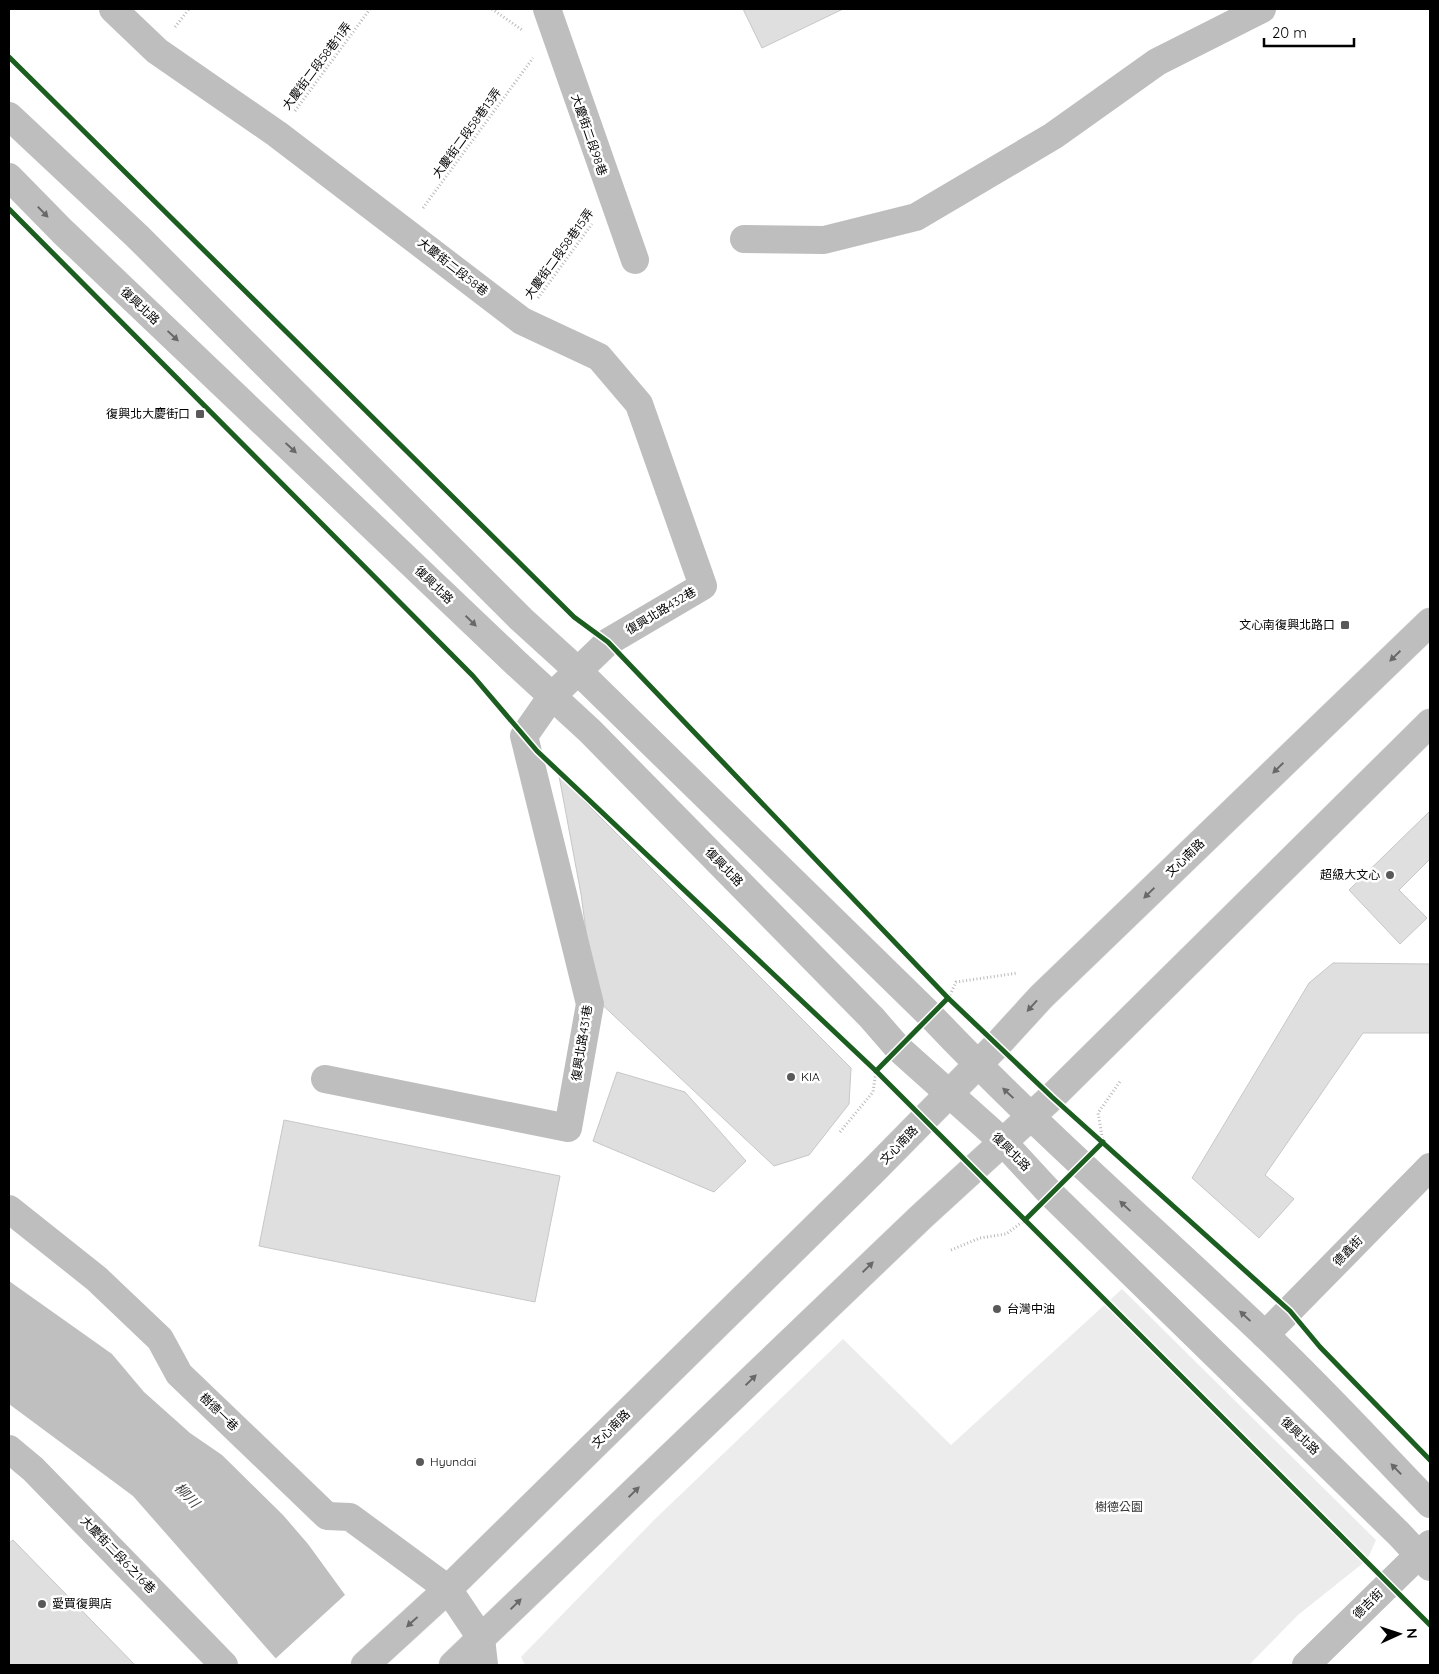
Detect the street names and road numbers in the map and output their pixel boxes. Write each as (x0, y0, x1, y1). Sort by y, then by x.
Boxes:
street label: 大慶街二段58巷11弄 (279, 19, 354, 113)
street label: 大慶街二段58巷13弄 (429, 85, 504, 181)
street label: 大慶街二段98巷 (569, 92, 610, 178)
street label: 大慶街二段58巷15弄 (521, 206, 596, 302)
street label: 大慶街二段58巷 (415, 235, 491, 299)
street label: 復興北路 (118, 284, 163, 327)
street label: 復興北路 (412, 563, 457, 607)
street label: 復興北路432巷 (623, 584, 699, 637)
street label: 文心南路 (1162, 836, 1207, 880)
street label: 復興北路 (702, 844, 746, 889)
street label: 復興北路431巷 (568, 1004, 595, 1082)
street label: 文心南路 (877, 1122, 921, 1167)
street label: 復興北路 (989, 1129, 1034, 1174)
street label: 德鑫街 (1330, 1232, 1366, 1269)
street label: 樹德一巷 (197, 1390, 242, 1434)
street label: 文心南路 (588, 1406, 633, 1451)
street label: 復興北路 (1278, 1414, 1323, 1458)
street label: 大慶街二段6之16巷 (78, 1513, 159, 1596)
street label: 德吉街 (1350, 1586, 1386, 1622)

